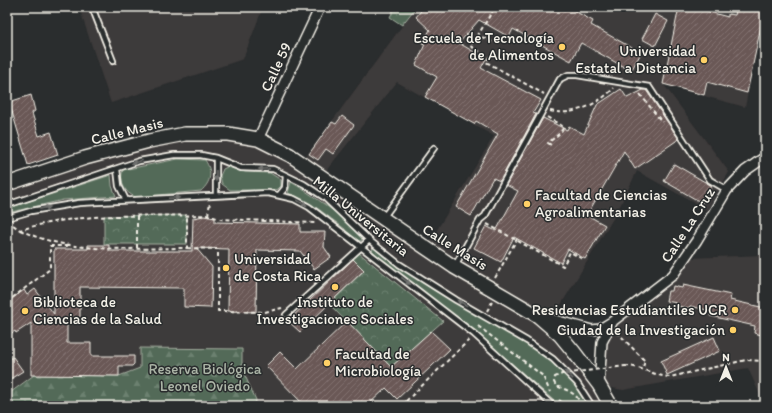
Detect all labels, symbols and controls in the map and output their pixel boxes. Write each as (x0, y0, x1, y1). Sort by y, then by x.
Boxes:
place label: Escuela de Tecnología de Alimentos (413, 29, 555, 64)
street label: Calle 59 (257, 39, 295, 94)
marker: Escuela de Tecnología de Alimentos (557, 42, 567, 52)
place label: Universidad Estatal a Distancia (575, 42, 696, 77)
marker: Universidad Estatal a Distancia (699, 55, 709, 65)
street label: Calle Masis (89, 113, 165, 149)
one-way arrow (131, 159, 143, 165)
one-way arrow (257, 166, 270, 172)
one-way arrow (213, 170, 219, 183)
street label: Milla Universitaria (310, 172, 413, 260)
street label: Calle La Cruz (657, 184, 719, 266)
place label: Facultad de Ciencias Agroalimentarias (535, 186, 668, 221)
one-way arrow (168, 194, 180, 201)
marker: Facultad de Ciencias Agroalimentarias (522, 199, 532, 209)
one-way arrow (296, 200, 308, 207)
one-way arrow (38, 205, 51, 211)
street label: Calle Masís (419, 220, 491, 274)
place label: Universidad de Costa Rica (234, 250, 322, 285)
marker: Universidad de Costa Rica (221, 263, 231, 273)
one-way arrow (400, 277, 411, 286)
marker: Instituto de Investigaciones Sociales (330, 282, 340, 292)
place label: Biblioteca de Ciencias de la Salud (33, 293, 163, 328)
place label: Instituto de Investigaciones Sociales (257, 293, 414, 328)
one-way arrow (456, 299, 468, 306)
place label: Residencias Estudiantiles UCR (532, 301, 728, 319)
marker: Residencias Estudiantiles UCR (730, 305, 740, 315)
marker: Biblioteca de Ciencias de la Salud (20, 306, 30, 316)
place label: Ciudad de la Investigación (557, 321, 725, 339)
marker: Ciudad de la Investigación (728, 325, 738, 335)
place label: Facultad de Microbiología (335, 345, 422, 380)
north arrow (706, 347, 746, 387)
text: N (722, 351, 730, 364)
marker: Facultad de Microbiología (322, 358, 332, 368)
park label: Reserva Biológica Leonel Oviedo (148, 360, 262, 395)
one-way arrow (565, 370, 574, 380)

